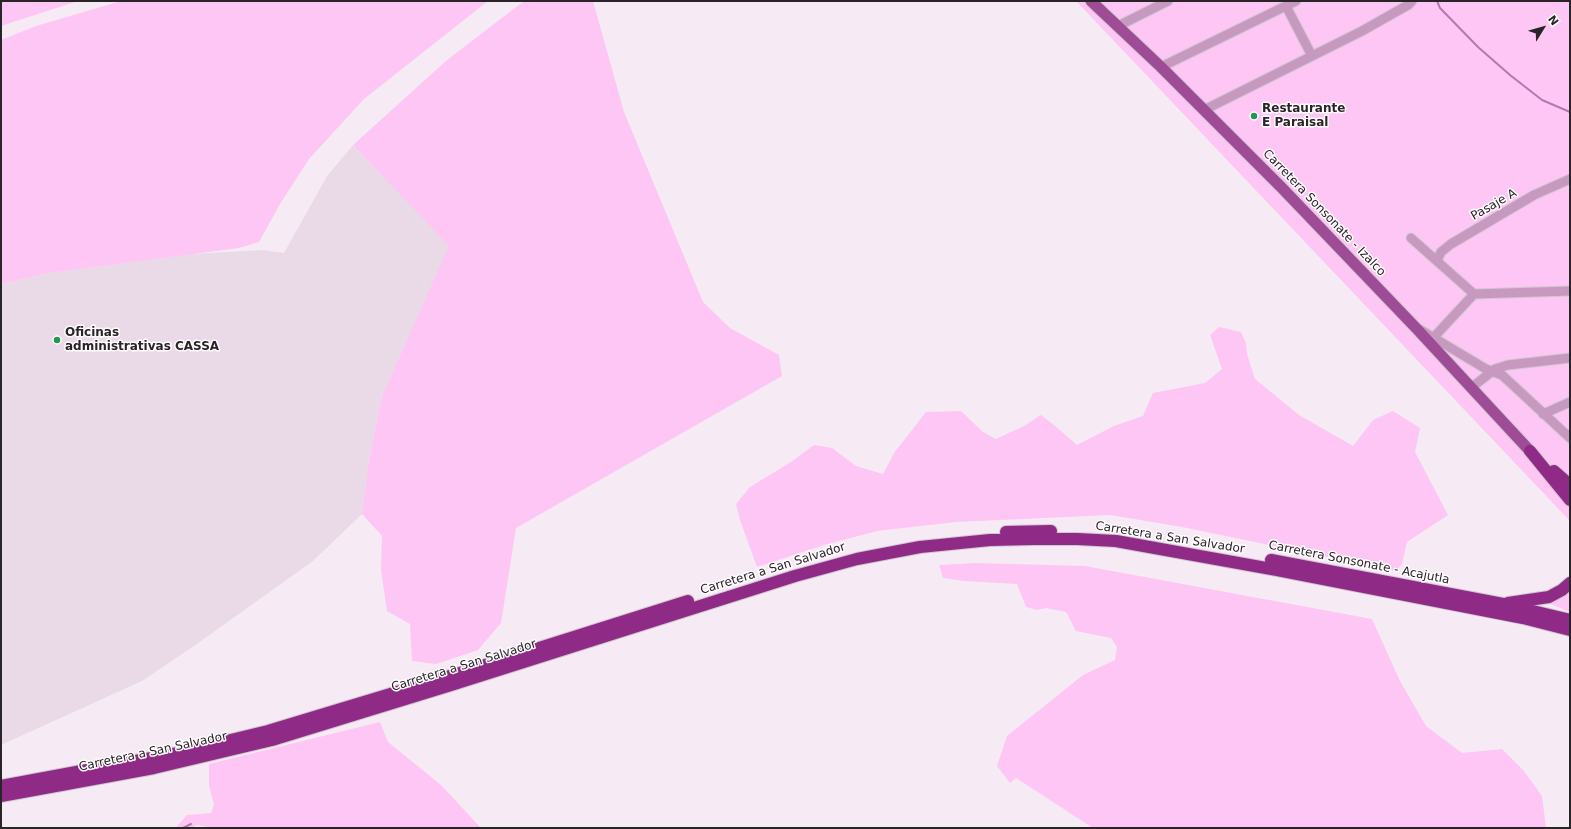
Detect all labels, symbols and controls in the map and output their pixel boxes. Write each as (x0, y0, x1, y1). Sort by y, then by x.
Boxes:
north arrow (1523, 8, 1563, 48)
text: N (1545, 13, 1561, 28)
place label: Restaurante E Paraisal (1262, 102, 1345, 130)
marker: Restaurante E Paraisal (1249, 111, 1259, 121)
street label: Carretera Sonsonate - Izalco (1260, 147, 1388, 279)
street label: Pasaje A (1469, 186, 1519, 224)
place label: Oficinas administrativas CASSA (65, 326, 219, 354)
marker: Oficinas administrativas CASSA (52, 335, 62, 345)
street label: Carretera a San Salvador (1094, 519, 1246, 557)
street label: Carretera Sonsonate - Acajutla (1267, 538, 1451, 588)
street label: Carretera a San Salvador (699, 540, 847, 598)
street label: Carretera a San Salvador (390, 637, 538, 695)
street label: Carretera a San Salvador (78, 729, 228, 775)

